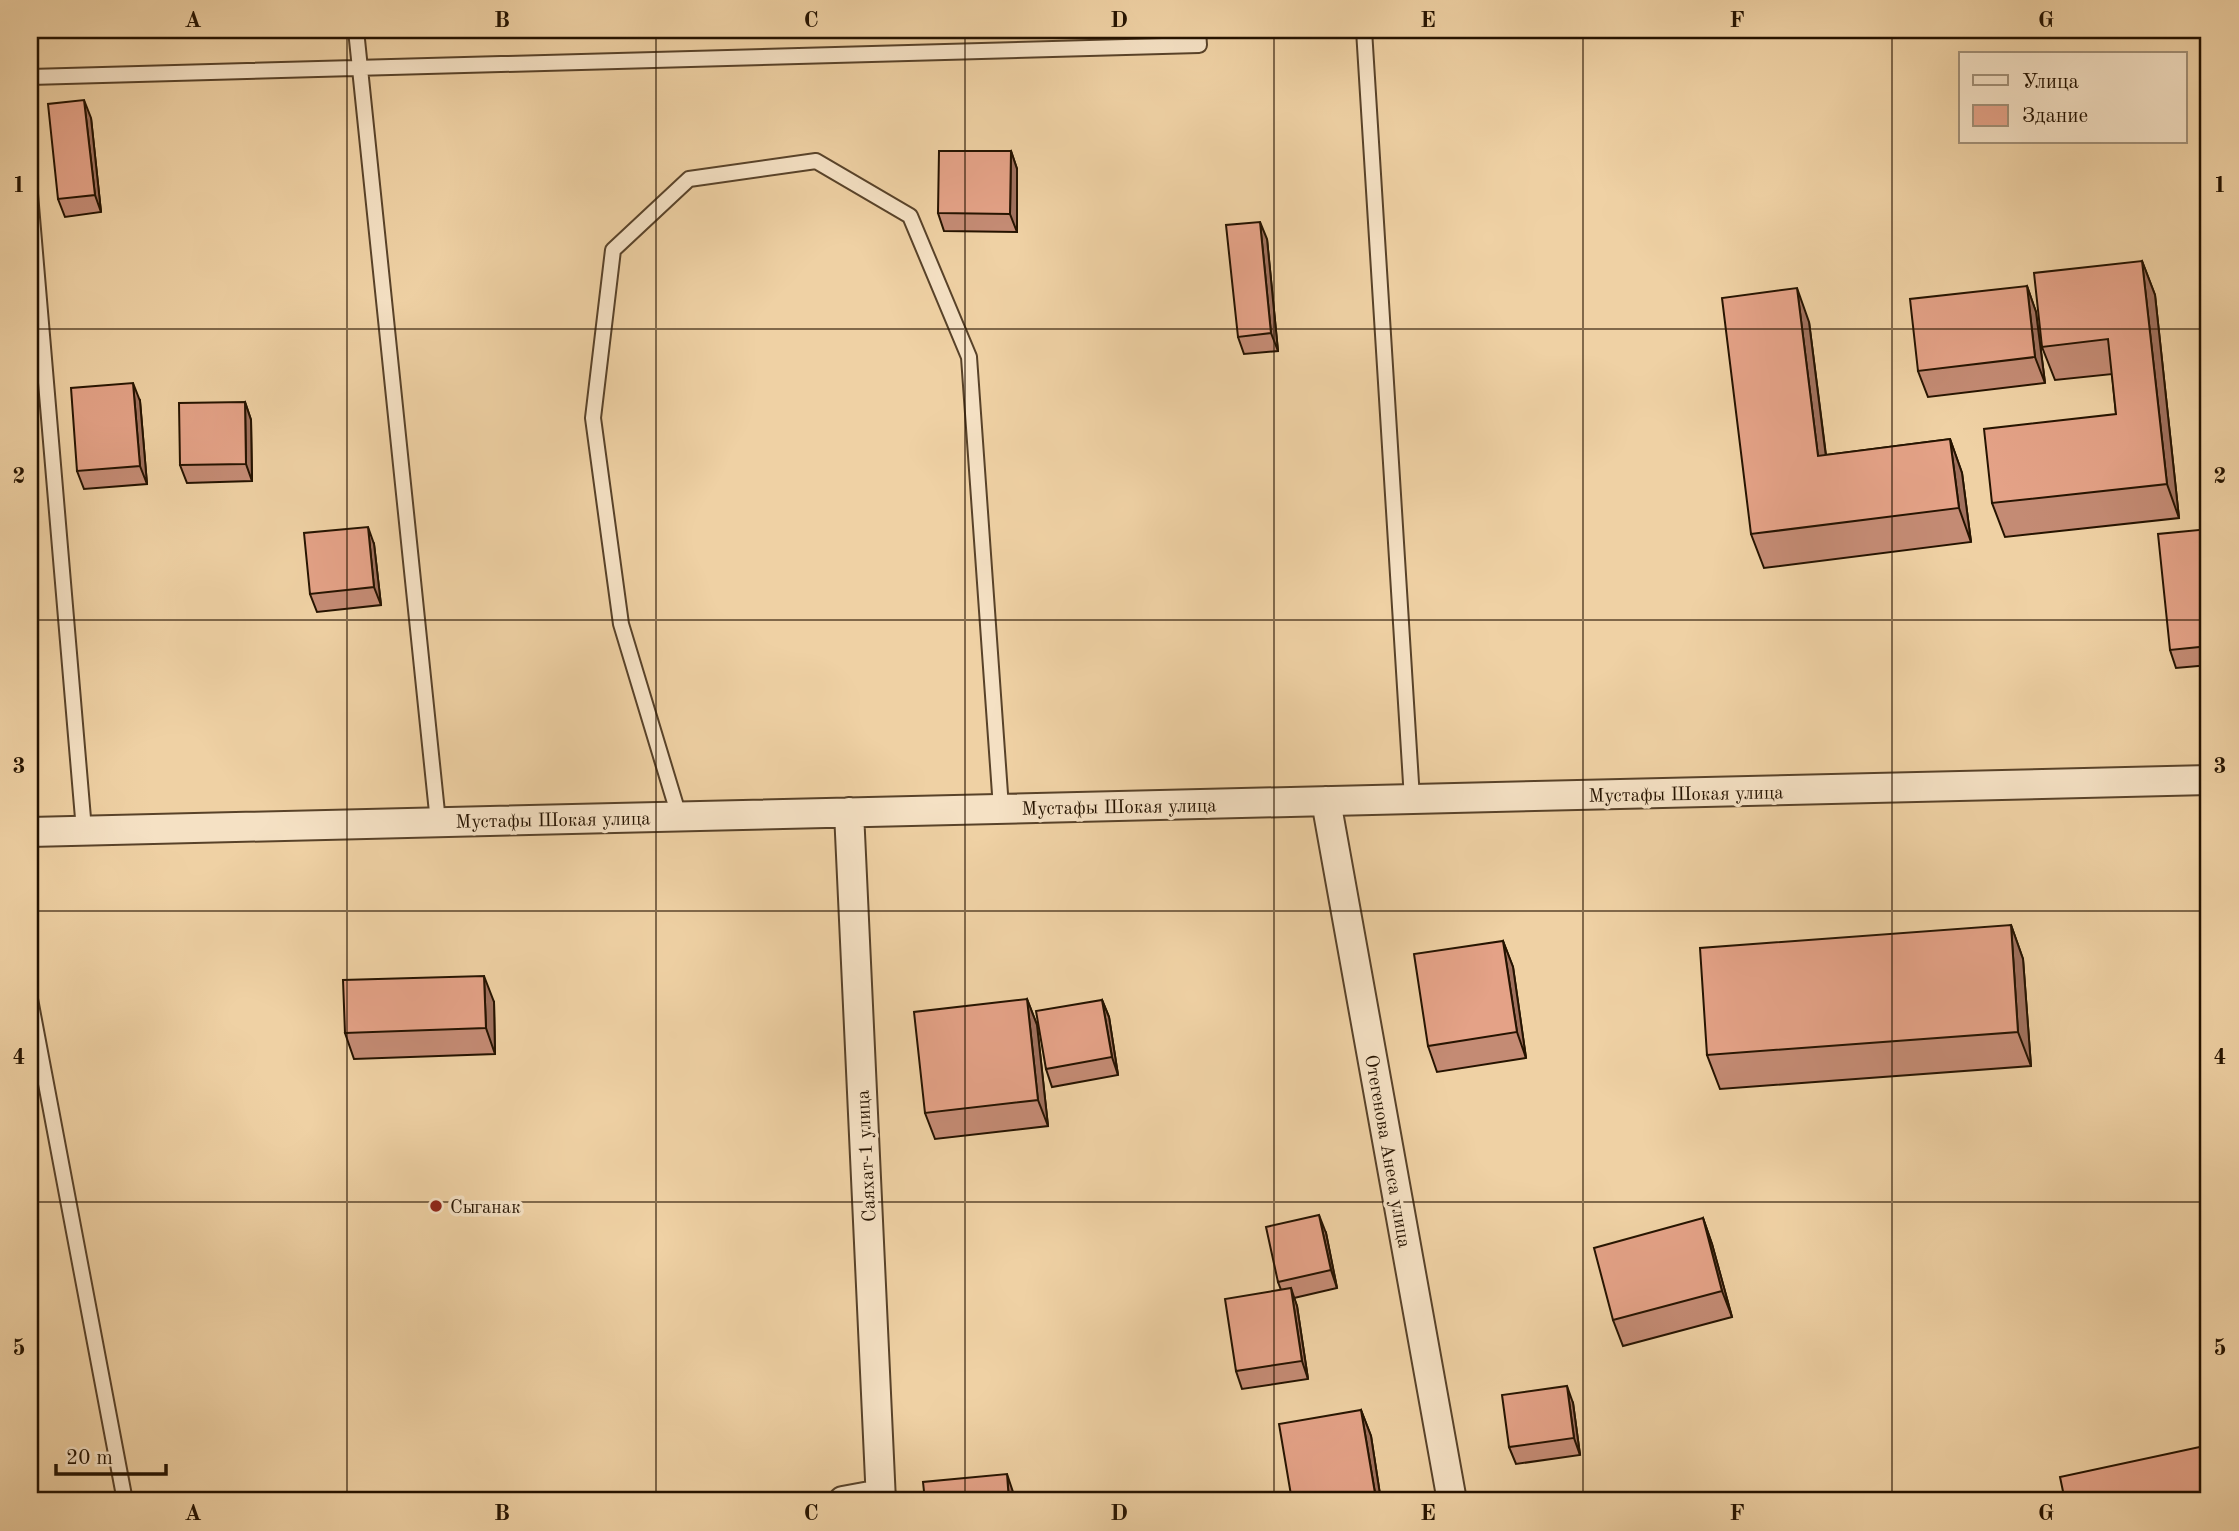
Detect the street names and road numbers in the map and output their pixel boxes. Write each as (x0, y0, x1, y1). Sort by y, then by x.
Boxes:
street label: Мустафы Шокая улица (1588, 784, 1784, 807)
street label: Мустафы Шокая улица (1021, 797, 1217, 820)
street label: Мустафы Шокая улица (455, 810, 651, 833)
street label: Отегенова Анеса улица (1360, 1053, 1413, 1250)
street label: Саяхат-1 улица (855, 1089, 880, 1222)

